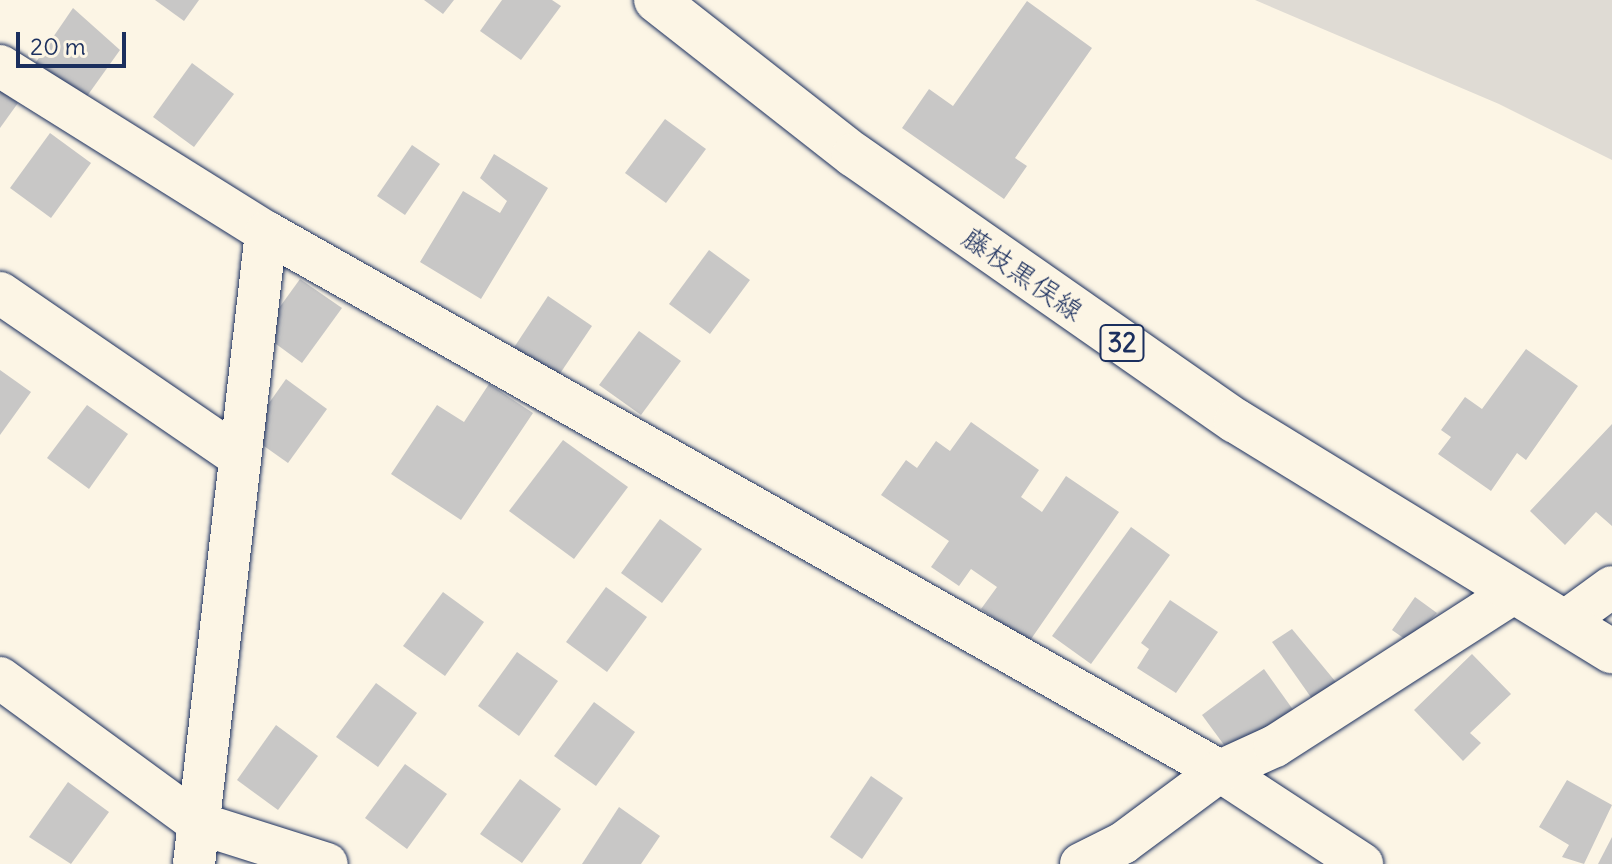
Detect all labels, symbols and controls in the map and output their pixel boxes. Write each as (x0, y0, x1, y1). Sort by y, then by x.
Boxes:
scale bar (20, 16, 130, 66)
text: 20 m (30, 31, 86, 61)
street label: 藤枝黒俣線 (956, 220, 1090, 328)
road number: 32 (1098, 321, 1146, 365)

